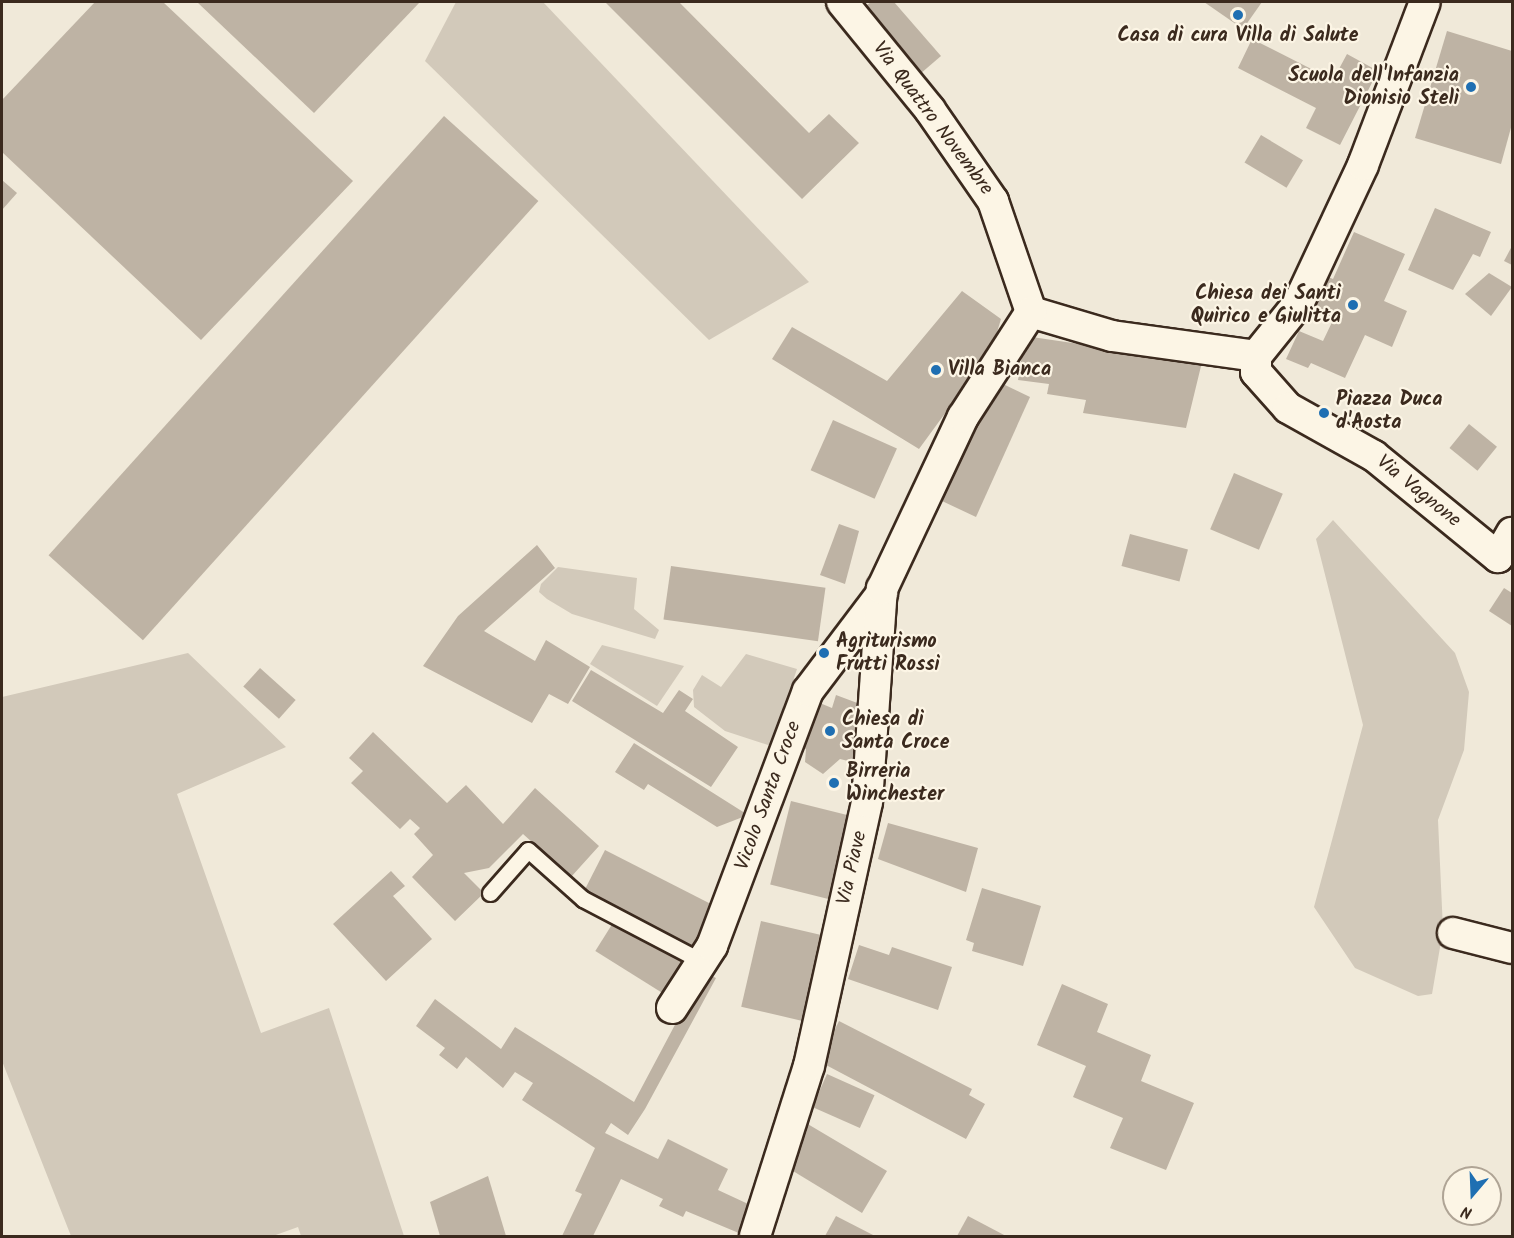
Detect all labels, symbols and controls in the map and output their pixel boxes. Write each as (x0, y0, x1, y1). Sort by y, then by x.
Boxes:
marker: Casa di cura Villa di Salute (1231, 8, 1245, 22)
place label: Casa di cura Villa di Salute (1117, 24, 1359, 48)
street label: Via Quattro Novembre (866, 38, 998, 200)
place label: Scuola dell'Infanzia Dionisio Steli (1288, 64, 1459, 111)
marker: Scuola dell'Infanzia Dionisio Steli (1464, 80, 1478, 94)
place label: Chiesa dei Santi Quirico e Giulitta (1191, 282, 1341, 329)
marker: Chiesa dei Santi Quirico e Giulitta (1346, 298, 1360, 312)
place label: Villa Bianca (948, 358, 1051, 382)
marker: Villa Bianca (929, 363, 943, 377)
place label: Piazza Duca d'Aosta (1336, 389, 1442, 436)
marker: Piazza Duca d'Aosta (1317, 406, 1331, 420)
street label: Via Vagnone (1371, 451, 1465, 533)
place label: Agriturismo Frutti Rossi (836, 630, 940, 677)
marker: Agriturismo Frutti Rossi (817, 646, 831, 660)
place label: Chiesa di Santa Croce (842, 708, 949, 755)
street label: Vicolo Santa Croce (731, 718, 807, 874)
marker: Chiesa di Santa Croce (823, 724, 837, 738)
place label: Birreria Winchester (846, 760, 944, 807)
marker: Birreria Winchester (827, 776, 841, 790)
street label: Via Piave (833, 829, 873, 907)
north arrow (1442, 1166, 1502, 1226)
text: N (1458, 1198, 1475, 1225)

